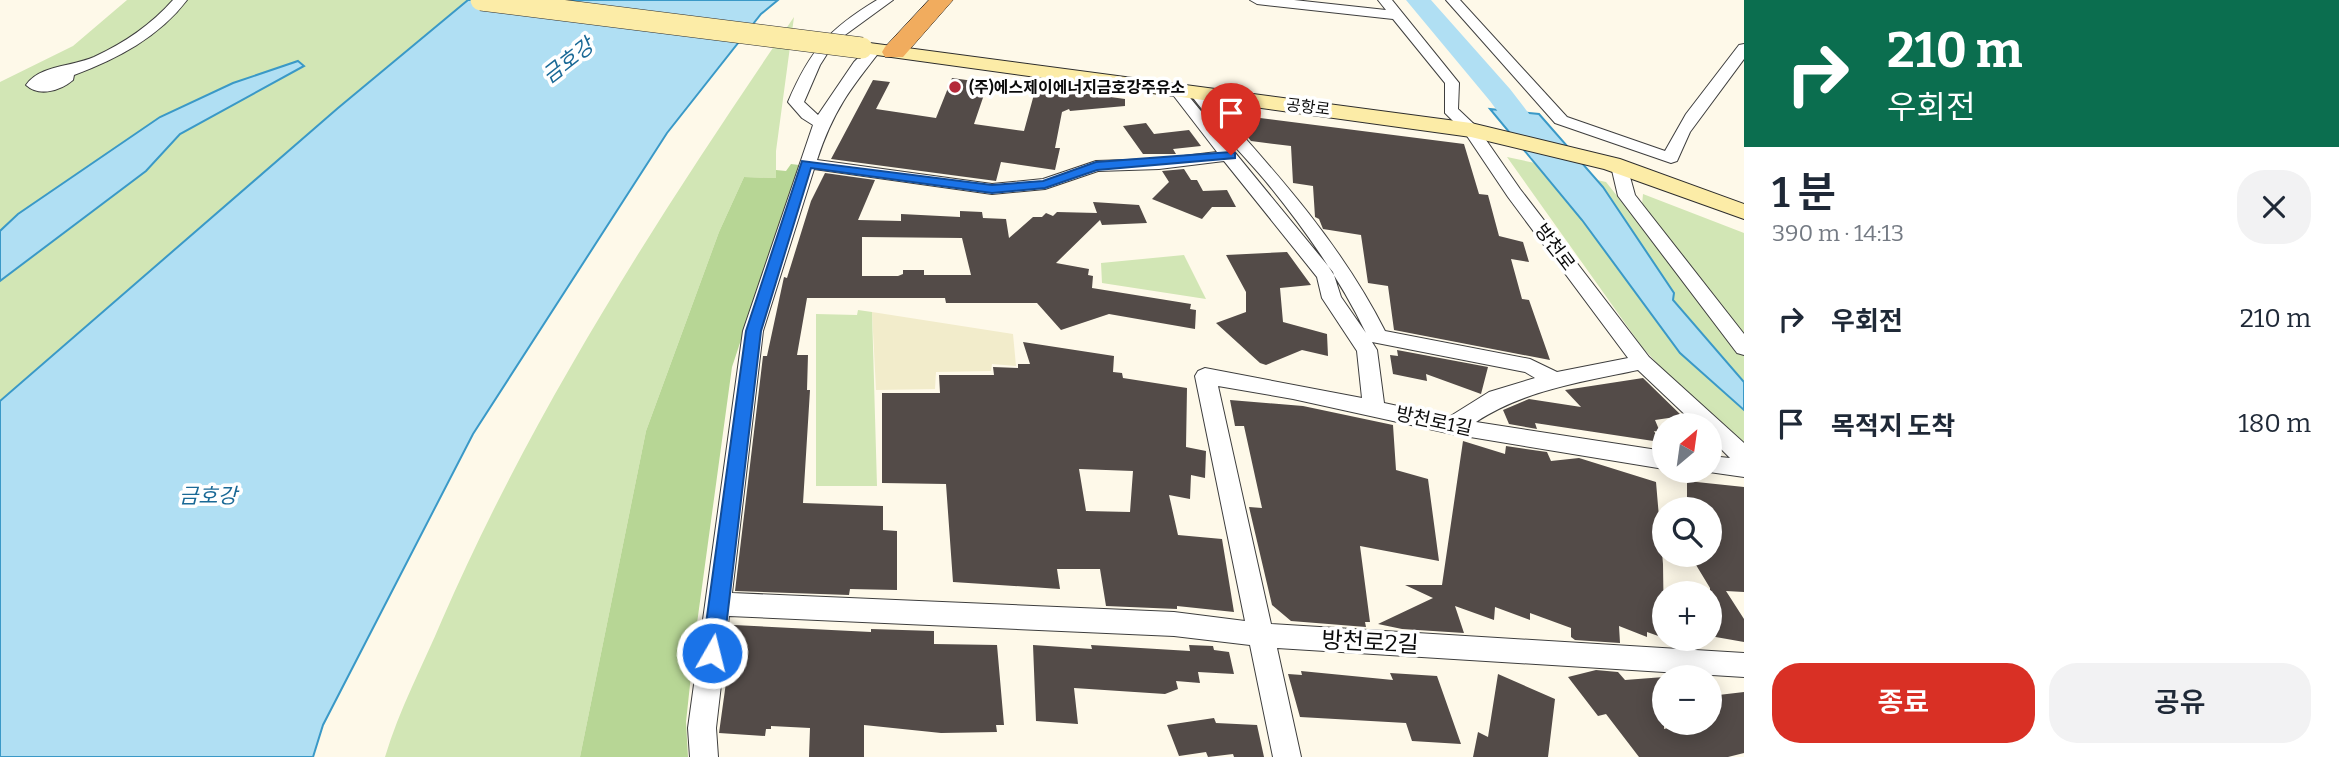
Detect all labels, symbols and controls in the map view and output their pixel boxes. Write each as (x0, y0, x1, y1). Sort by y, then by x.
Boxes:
text: 210 m (1887, 21, 2022, 80)
icon: right (1772, 28, 1863, 119)
water label: 금호강 (537, 31, 601, 89)
place label: (주)에스제이에너지금호강주유소 (969, 78, 1185, 97)
marker: (주)에스제이에너지금호강주유소 (947, 79, 963, 95)
pin (1201, 83, 1261, 155)
text: 우회전 (1887, 88, 1975, 126)
icon: arrive (1212, 94, 1250, 132)
street label: 공항로 (1285, 95, 1331, 119)
text: 1 분 (1772, 168, 1836, 218)
button: close (2237, 170, 2311, 244)
street label: 방천로 (1530, 219, 1580, 275)
text: 390 m · 14:13 (1772, 219, 1904, 247)
icon: right (1772, 300, 1810, 338)
text: 210 m (2240, 303, 2311, 334)
text: 우회전 (1831, 306, 1903, 337)
street label: 방천로1길 (1394, 402, 1474, 440)
icon: arrive (1772, 405, 1810, 443)
text: 180 m (2238, 408, 2311, 439)
text: 목적지 도착 (1831, 411, 1955, 442)
north arrow (1652, 413, 1722, 483)
map controls (1652, 413, 1722, 735)
water label: 금호강 (179, 483, 240, 509)
button: search (1652, 497, 1722, 567)
button: + (1652, 581, 1722, 651)
position arrow (675, 616, 749, 690)
street label: 방천로2길 (1321, 625, 1419, 659)
button: 종료 (1772, 663, 2035, 743)
button: 공유 (2049, 663, 2311, 743)
button: − (1652, 665, 1722, 735)

